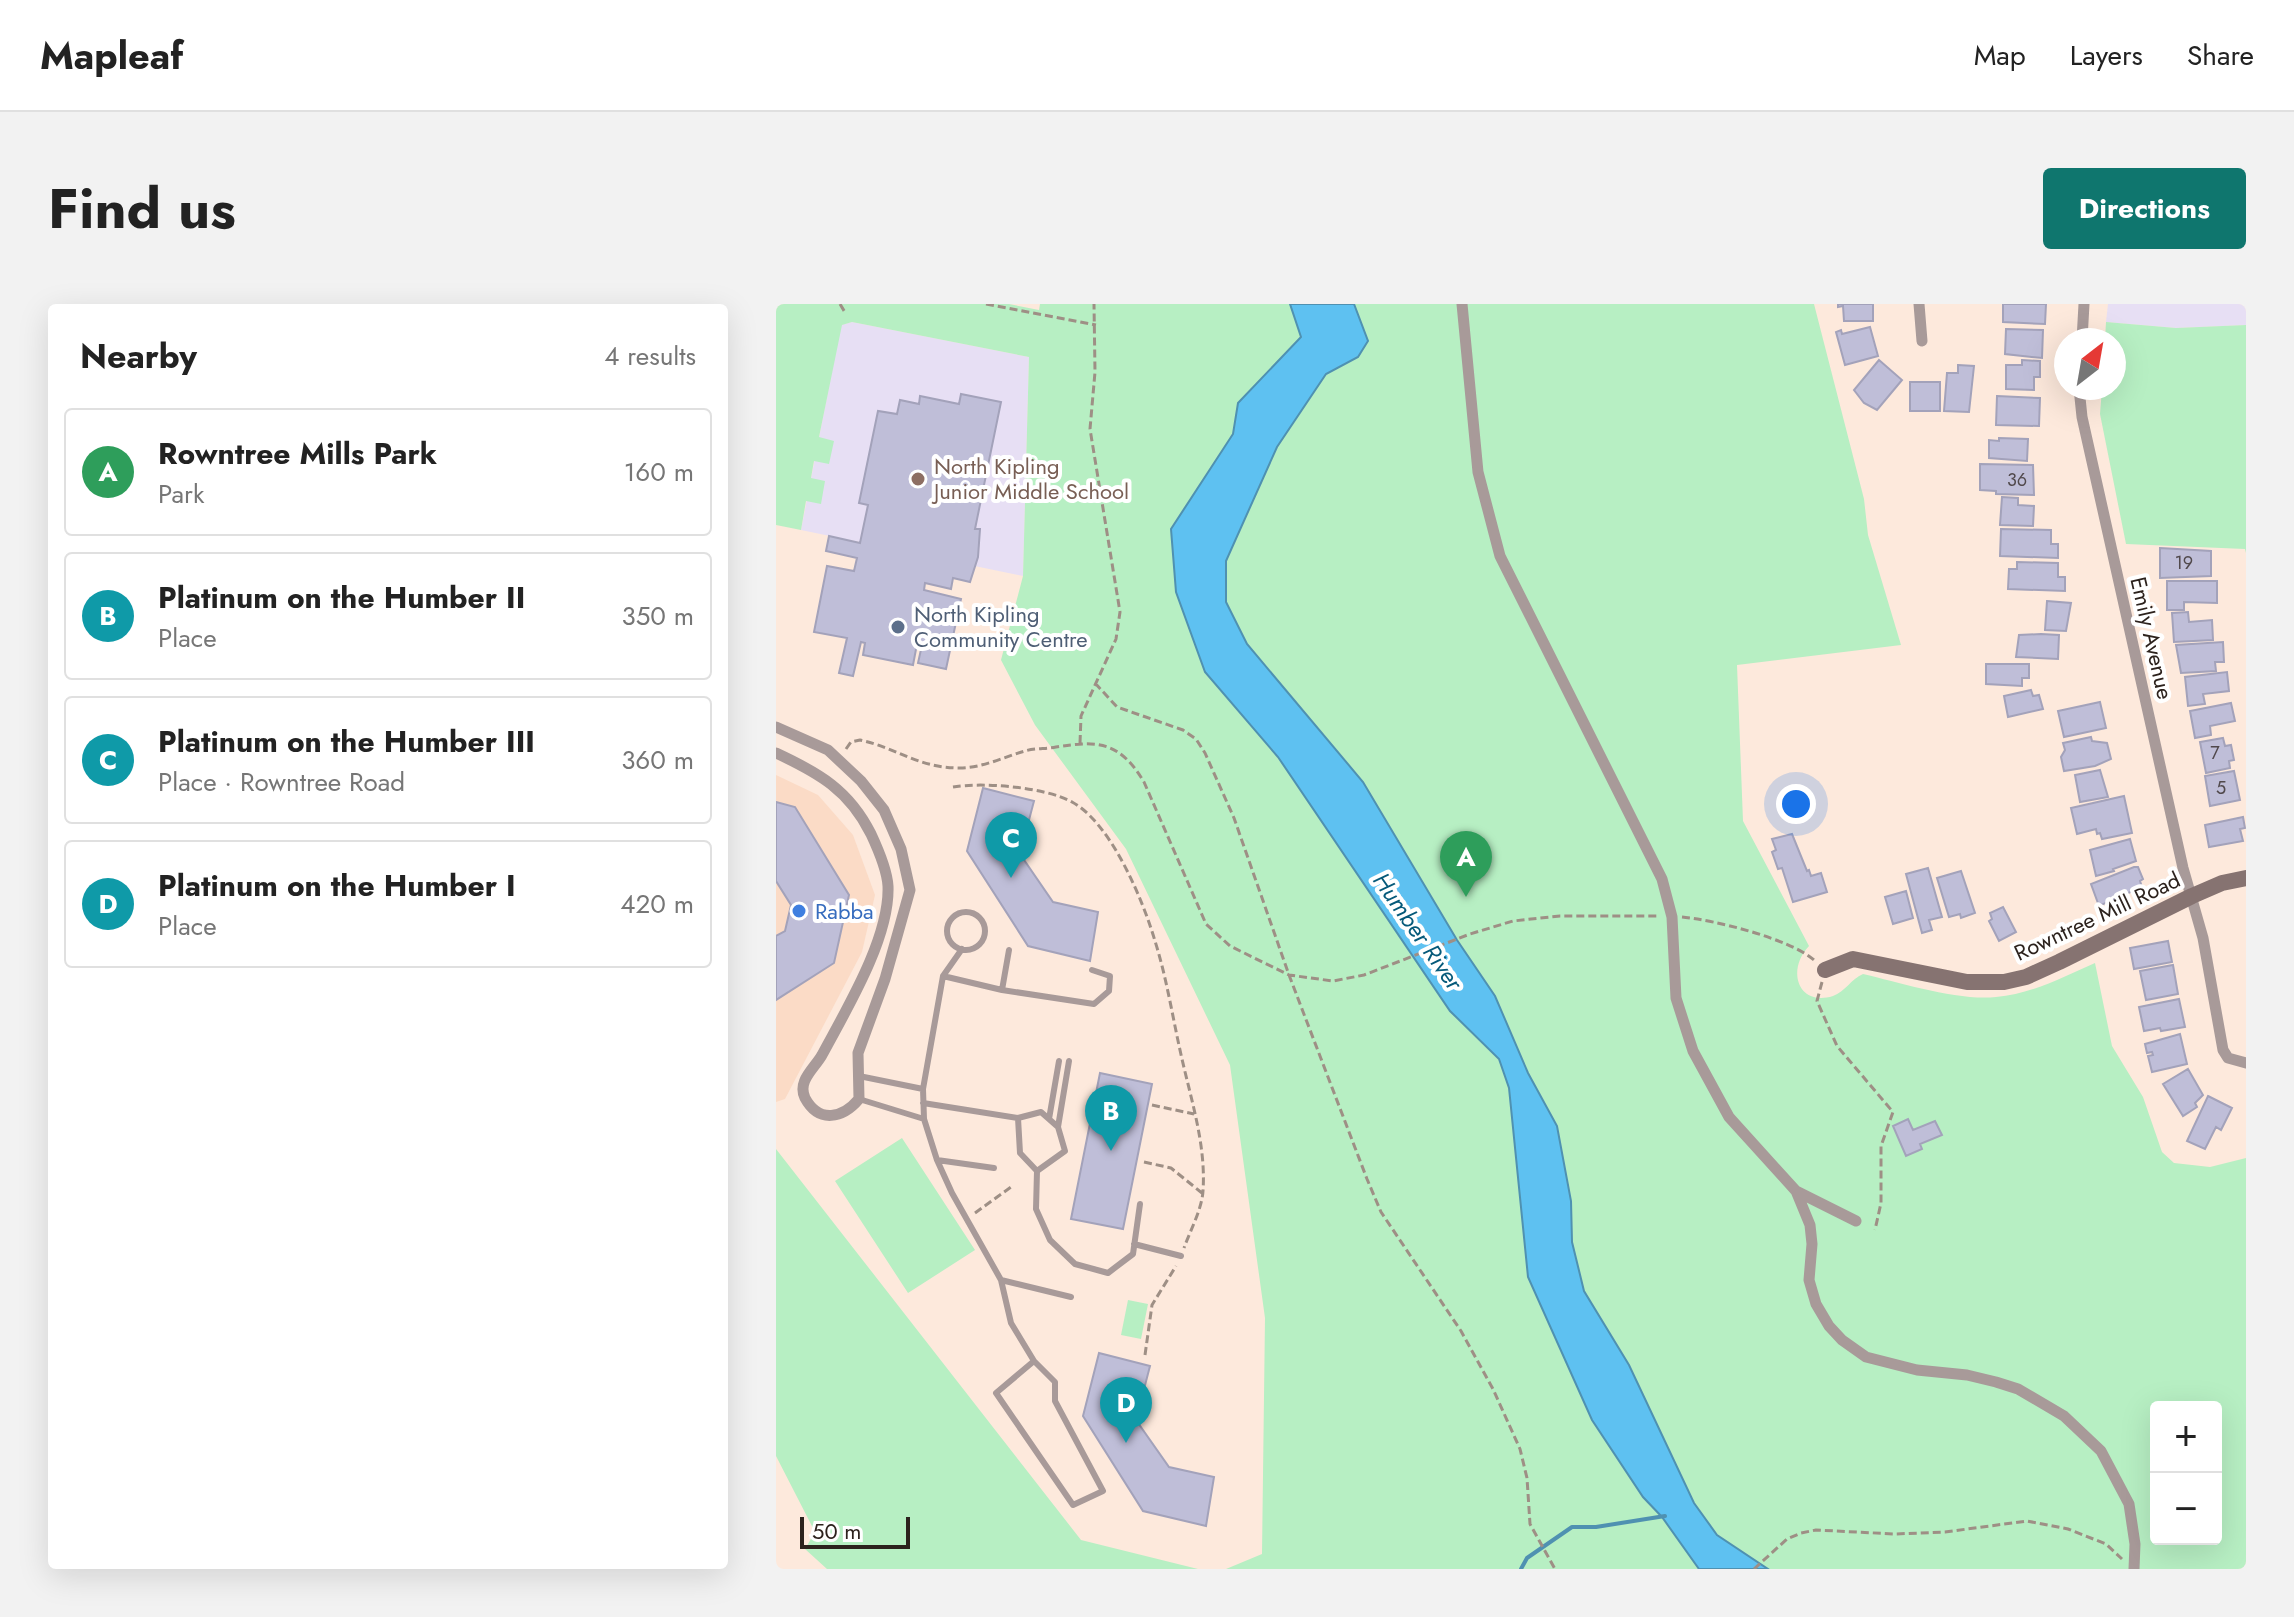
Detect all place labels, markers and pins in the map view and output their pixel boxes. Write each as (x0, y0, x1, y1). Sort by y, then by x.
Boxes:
place label: North Kipling Junior Middle School (931, 450, 1129, 507)
marker: North Kipling Junior Middle School (909, 470, 927, 488)
place label: North Kipling Community Centre (914, 598, 1088, 655)
marker: North Kipling Community Centre (889, 618, 907, 636)
pin: C (985, 812, 1037, 878)
pin: A (1440, 831, 1492, 897)
place label: Rabba (815, 895, 874, 927)
marker: Rabba (790, 902, 808, 920)
pin: B (1085, 1085, 1137, 1151)
pin: D (1100, 1377, 1152, 1443)

